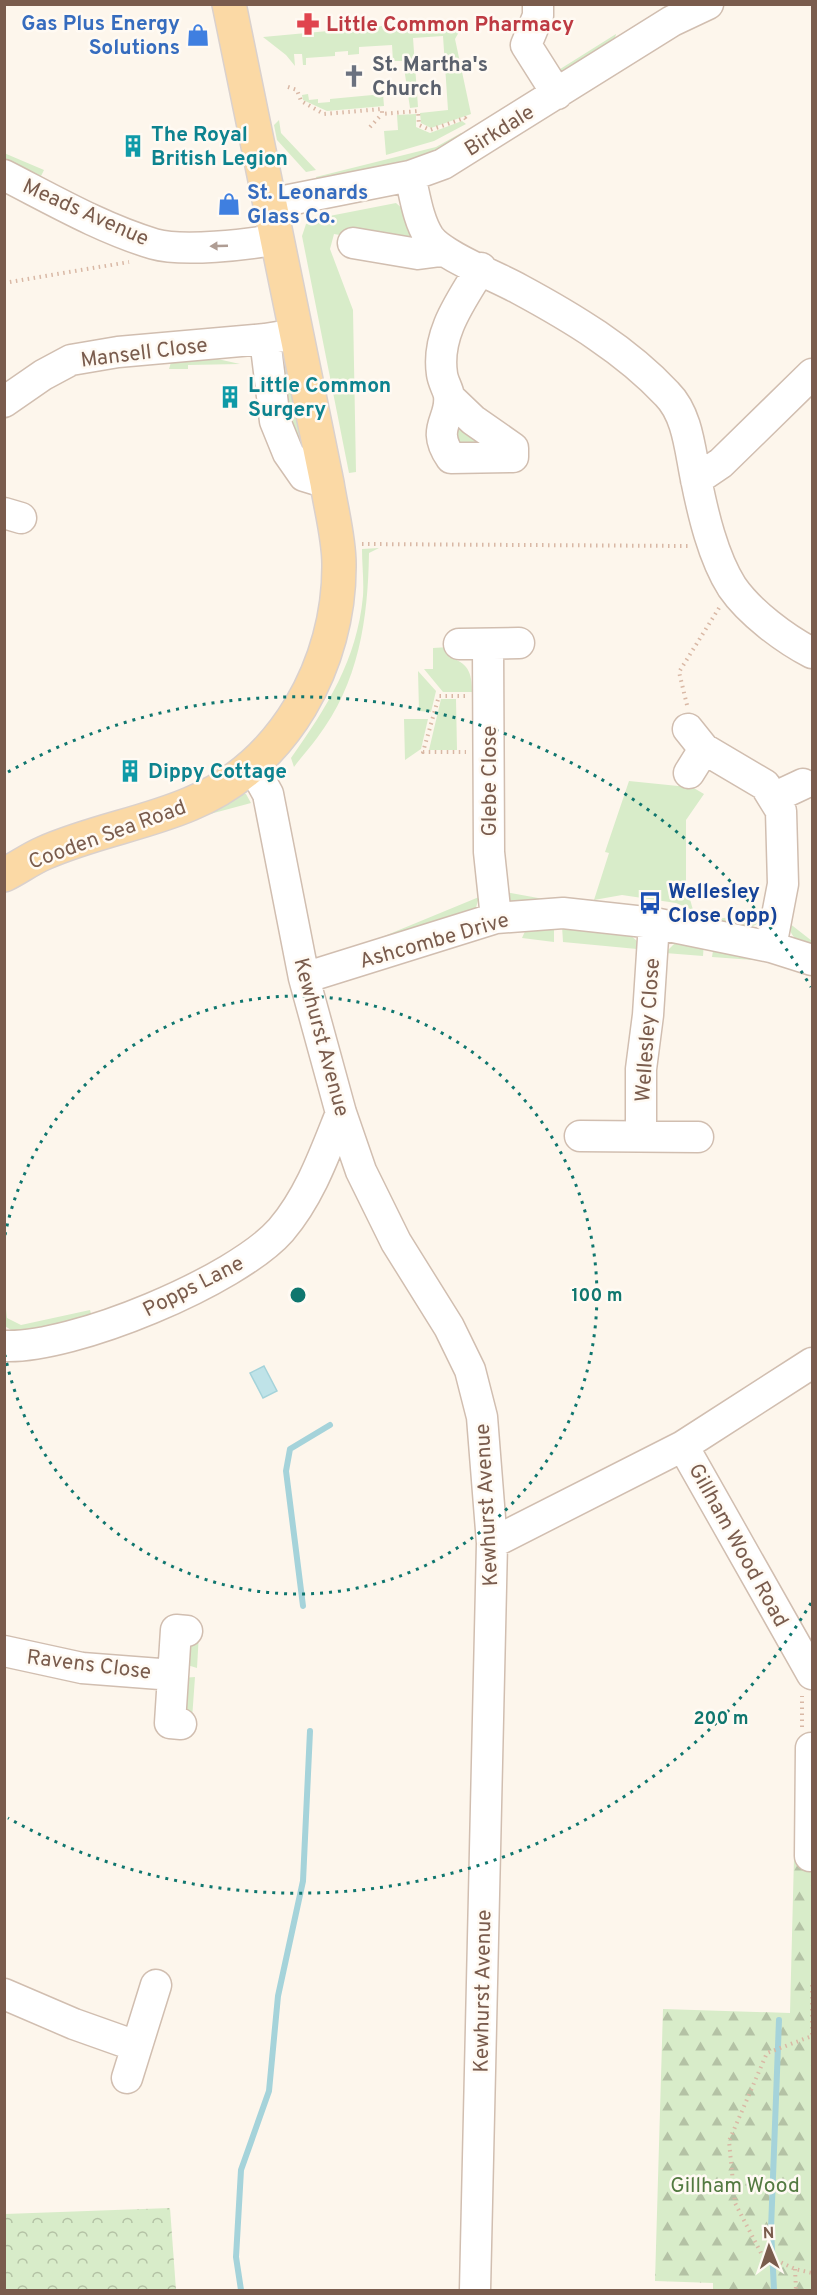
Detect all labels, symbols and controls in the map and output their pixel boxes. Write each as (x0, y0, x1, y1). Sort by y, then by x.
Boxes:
place label: Gas Plus Energy Solutions (21, 11, 180, 62)
pharmacy icon: Little Common Pharmacy (295, 11, 321, 37)
place label: Little Common Pharmacy (326, 12, 574, 39)
shop icon: Gas Plus Energy Solutions (185, 22, 211, 48)
place label: St. Martha's Church (372, 52, 488, 103)
church icon: St. Martha's Church (341, 63, 367, 89)
street label: Birkdale (460, 99, 540, 163)
place label: The Royal British Legion (151, 122, 288, 173)
building icon: The Royal British Legion (120, 133, 146, 159)
street label: Meads Avenue (18, 173, 153, 253)
place label: St. Leonards Glass Co. (247, 180, 368, 231)
shop icon: St. Leonards Glass Co. (216, 191, 242, 217)
one-way arrow (209, 242, 228, 251)
street label: Mansell Close (79, 332, 209, 375)
place label: Little Common Surgery (248, 373, 391, 424)
building icon: Little Common Surgery (217, 384, 243, 410)
street label: Glebe Close (477, 725, 504, 837)
building icon: Dippy Cottage (117, 758, 143, 784)
place label: Dippy Cottage (148, 759, 287, 786)
street label: Cooden Sea Road (25, 794, 190, 876)
place label: Wellesley Close (opp) (668, 879, 778, 930)
bus stop icon: Wellesley Close (opp) (637, 890, 663, 916)
street label: Ashcombe Drive (357, 907, 512, 976)
street label: Kewhurst Avenue (286, 955, 355, 1120)
street label: Wellesley Close (630, 957, 667, 1103)
street label: Popps Lane (139, 1250, 249, 1324)
centre of rings (288, 1285, 308, 1305)
text: 100 m (571, 1285, 623, 1308)
street label: Kewhurst Avenue (470, 1423, 505, 1587)
street label: Gillham Wood Road (682, 1459, 794, 1632)
street label: Ravens Close (25, 1644, 153, 1687)
text: 200 m (693, 1708, 749, 1731)
street label: Kewhurst Avenue (469, 1909, 498, 2073)
park label: Gillham Wood (670, 2173, 800, 2200)
north arrow (739, 2217, 799, 2277)
text: N (762, 2224, 775, 2244)

